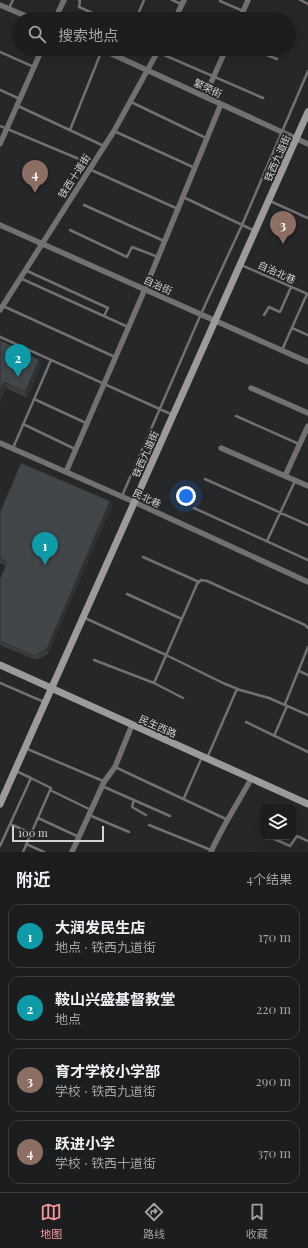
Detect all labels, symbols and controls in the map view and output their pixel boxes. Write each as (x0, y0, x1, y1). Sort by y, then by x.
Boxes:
search box (12, 12, 296, 56)
icon: search (26, 23, 48, 45)
text: 搜索地点 (58, 25, 118, 45)
street label: 繁荣街 (191, 75, 225, 101)
street label: 铁西九道街 (260, 132, 294, 184)
street label: 铁西十道街 (55, 151, 93, 201)
pin: 4 (22, 160, 48, 193)
pin: 3 (270, 211, 296, 244)
street label: 自治北巷 (256, 257, 298, 287)
street label: 自治街 (141, 273, 175, 297)
pin: 2 (5, 344, 31, 377)
street label: 铁西九道街 (128, 428, 162, 480)
street label: 民北巷 (130, 485, 164, 511)
your location (176, 486, 196, 506)
pin: 1 (32, 532, 58, 565)
street label: 民生西路 (137, 711, 179, 741)
map controls (260, 804, 296, 840)
button: layers (260, 804, 296, 840)
scale bar (12, 824, 104, 843)
text: 100 m (18, 825, 48, 840)
text: 附近 (16, 868, 50, 890)
text: 4个结果 (247, 870, 292, 887)
text: 大润发民生店 (55, 917, 145, 937)
text: 1 (28, 928, 32, 945)
text: 170 m (258, 928, 291, 945)
text: 地点 · 铁西九道街 (55, 938, 156, 955)
text: 鞍山兴盛基督教堂 (55, 989, 175, 1009)
text: 2 (27, 1000, 33, 1017)
text: 220 m (256, 1000, 291, 1017)
text: 地点 (55, 1010, 81, 1027)
text: 育才学校小学部 (55, 1061, 160, 1081)
text: 3 (27, 1072, 33, 1089)
text: 290 m (256, 1072, 291, 1089)
text: 学校 · 铁西九道街 (55, 1082, 156, 1099)
text: 跃进小学 (55, 1133, 115, 1153)
text: 4 (27, 1144, 33, 1161)
text: 370 m (257, 1144, 291, 1161)
text: 学校 · 铁西十道街 (55, 1154, 156, 1171)
tab: 地图 (40, 1201, 62, 1241)
tab: 路线 (143, 1201, 165, 1241)
tab: 收藏 (246, 1201, 268, 1241)

